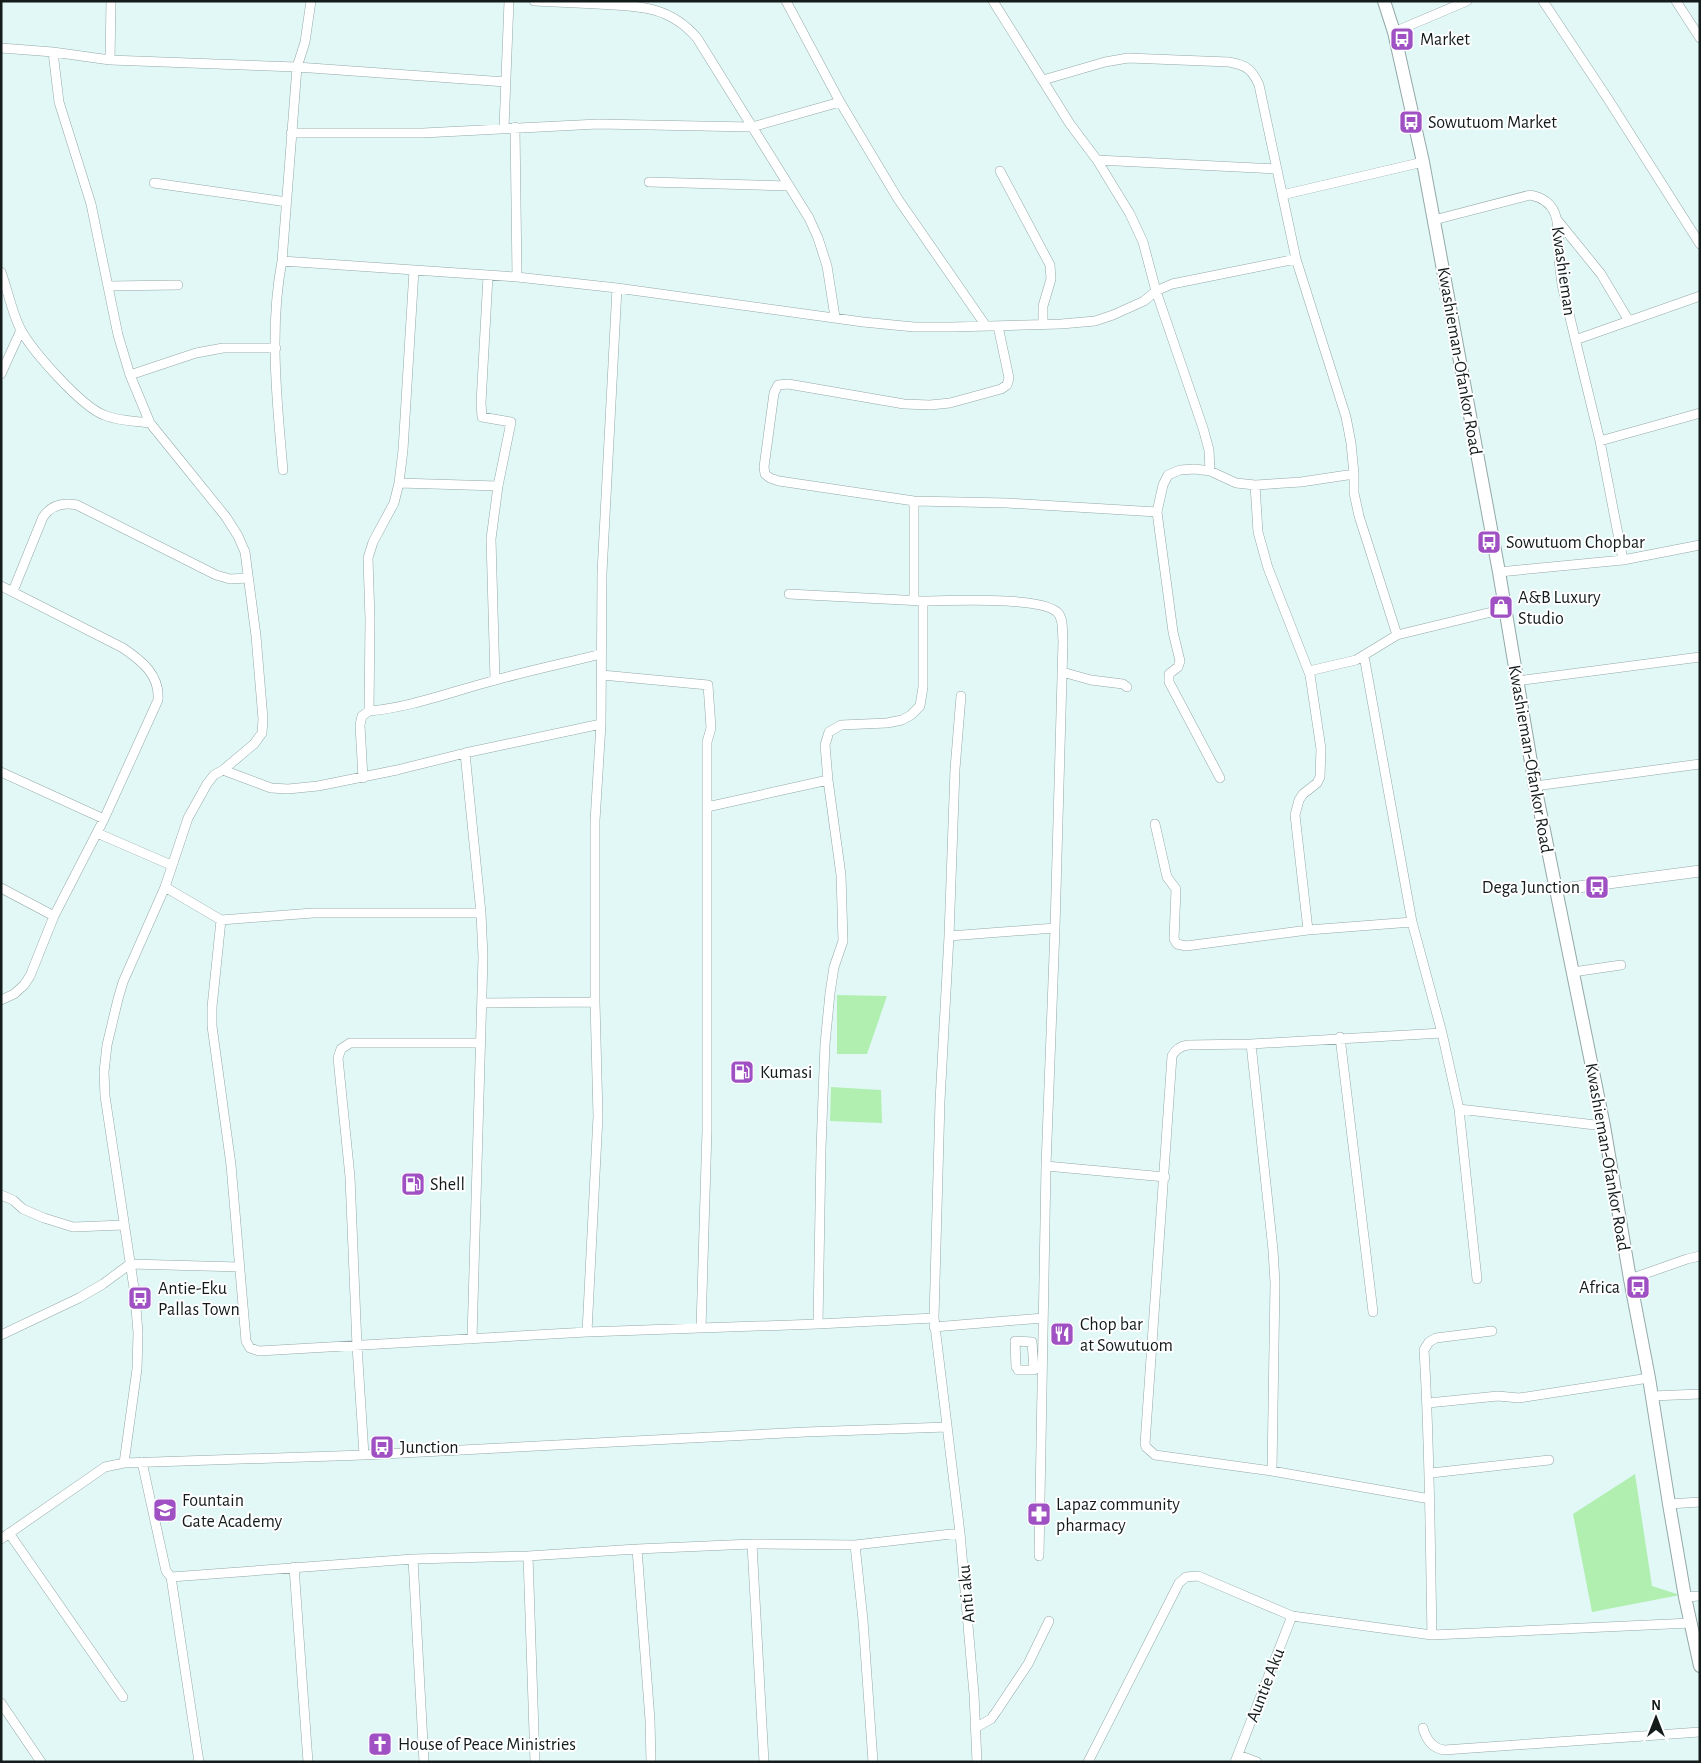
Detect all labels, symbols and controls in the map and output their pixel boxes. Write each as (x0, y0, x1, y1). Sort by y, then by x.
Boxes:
bus stop icon: Market (1389, 26, 1415, 52)
place label: Market (1420, 31, 1470, 49)
bus stop icon: Sowutuom Market (1398, 109, 1424, 135)
place label: Sowutuom Market (1428, 114, 1557, 132)
street label: Kwashieman (1548, 225, 1578, 317)
street label: Kwashieman-Ofankor Road (1434, 266, 1484, 457)
bus stop icon: Sowutuom Chopbar (1476, 529, 1502, 555)
place label: Sowutuom Chopbar (1506, 534, 1645, 552)
place label: A&B Luxury Studio (1518, 589, 1601, 628)
shop icon: A&B Luxury Studio (1488, 594, 1514, 620)
street label: Kwashieman-Ofankor Road (1505, 664, 1555, 855)
bus stop icon: Dega Junction (1584, 874, 1610, 900)
place label: Dega Junction (1482, 879, 1580, 897)
fuel station icon: Kumasi (729, 1059, 755, 1085)
street label: Kwashieman-Ofankor Road (1582, 1062, 1632, 1253)
place label: Kumasi (760, 1064, 812, 1082)
fuel station icon: Shell (400, 1171, 426, 1197)
place label: Shell (430, 1176, 465, 1194)
bus stop icon: Africa (1625, 1274, 1651, 1300)
place label: Africa (1579, 1279, 1620, 1297)
place label: Antie-Eku Pallas Town (158, 1280, 240, 1319)
bus stop icon: Antie-Eku Pallas Town (127, 1285, 153, 1311)
place label: Chop bar at Sowutuom (1080, 1316, 1173, 1355)
restaurant icon: Chop bar at Sowutuom (1049, 1321, 1075, 1347)
bus stop icon: Junction (369, 1434, 395, 1460)
place label: Junction (400, 1439, 459, 1457)
place label: Fountain Gate Academy (182, 1492, 283, 1531)
place label: Lapaz community pharmacy (1056, 1496, 1180, 1535)
school or university icon: Fountain Gate Academy (152, 1497, 178, 1523)
pharmacy icon: Lapaz community pharmacy (1026, 1501, 1052, 1527)
street label: Anti aku (955, 1564, 979, 1624)
street label: Auntie Aku (1244, 1646, 1288, 1725)
north arrow (1631, 1693, 1681, 1743)
text: N (1651, 1699, 1661, 1713)
church icon: House of Peace Ministries (367, 1731, 393, 1757)
place label: House of Peace Ministries (398, 1736, 576, 1754)

